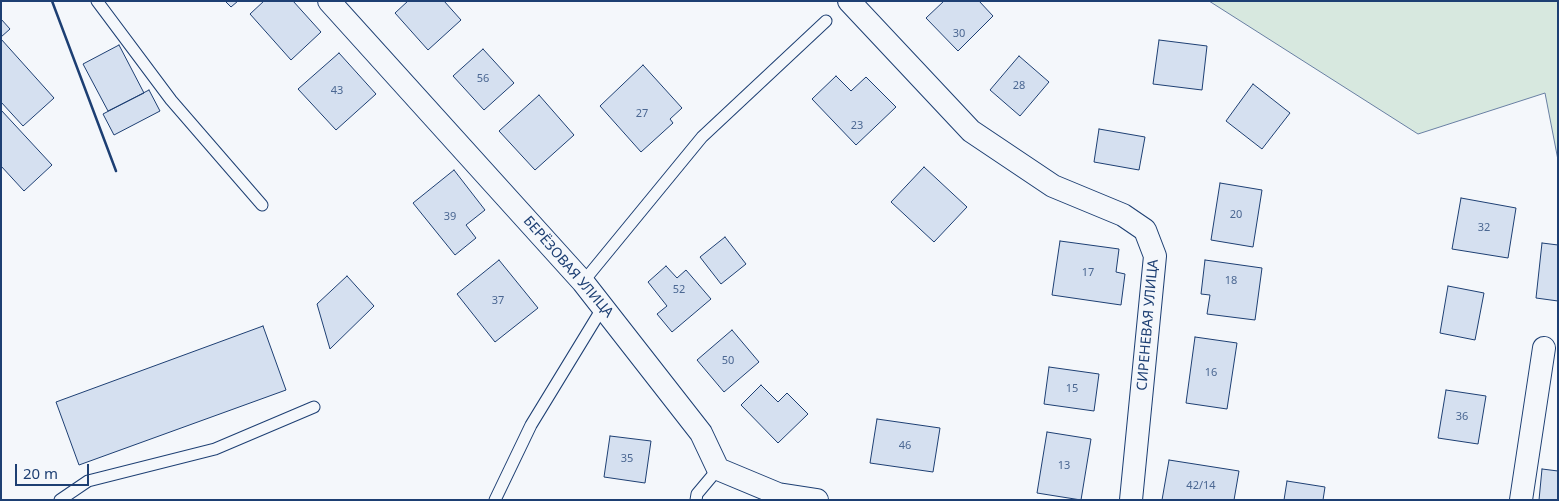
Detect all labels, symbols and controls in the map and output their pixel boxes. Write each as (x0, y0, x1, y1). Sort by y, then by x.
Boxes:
house number: 30 (953, 27, 965, 41)
house number: 56 (477, 72, 489, 86)
house number: 28 (1013, 79, 1025, 93)
house number: 43 (331, 84, 343, 98)
house number: 27 (636, 107, 648, 121)
house number: 23 (851, 119, 863, 133)
house number: 20 (1230, 208, 1242, 222)
house number: 39 (444, 210, 456, 224)
street label: БЕРЁЗОВАЯ УЛИЦА (519, 213, 617, 321)
house number: 32 (1478, 221, 1490, 235)
street label: СИРЕНЕВАЯ УЛИЦА (1134, 259, 1162, 391)
house number: 17 (1082, 266, 1094, 280)
house number: 18 (1225, 274, 1237, 288)
house number: 52 (673, 283, 685, 297)
house number: 37 (492, 294, 504, 308)
house number: 50 (722, 354, 734, 368)
house number: 16 (1205, 366, 1217, 380)
house number: 15 (1066, 382, 1078, 396)
house number: 36 (1456, 410, 1468, 424)
house number: 46 (899, 439, 911, 453)
house number: 35 (621, 452, 633, 466)
scale bar (18, 454, 91, 486)
house number: 13 (1058, 459, 1070, 473)
text: 20 m (23, 463, 58, 483)
house number: 42/14 (1186, 479, 1216, 493)

